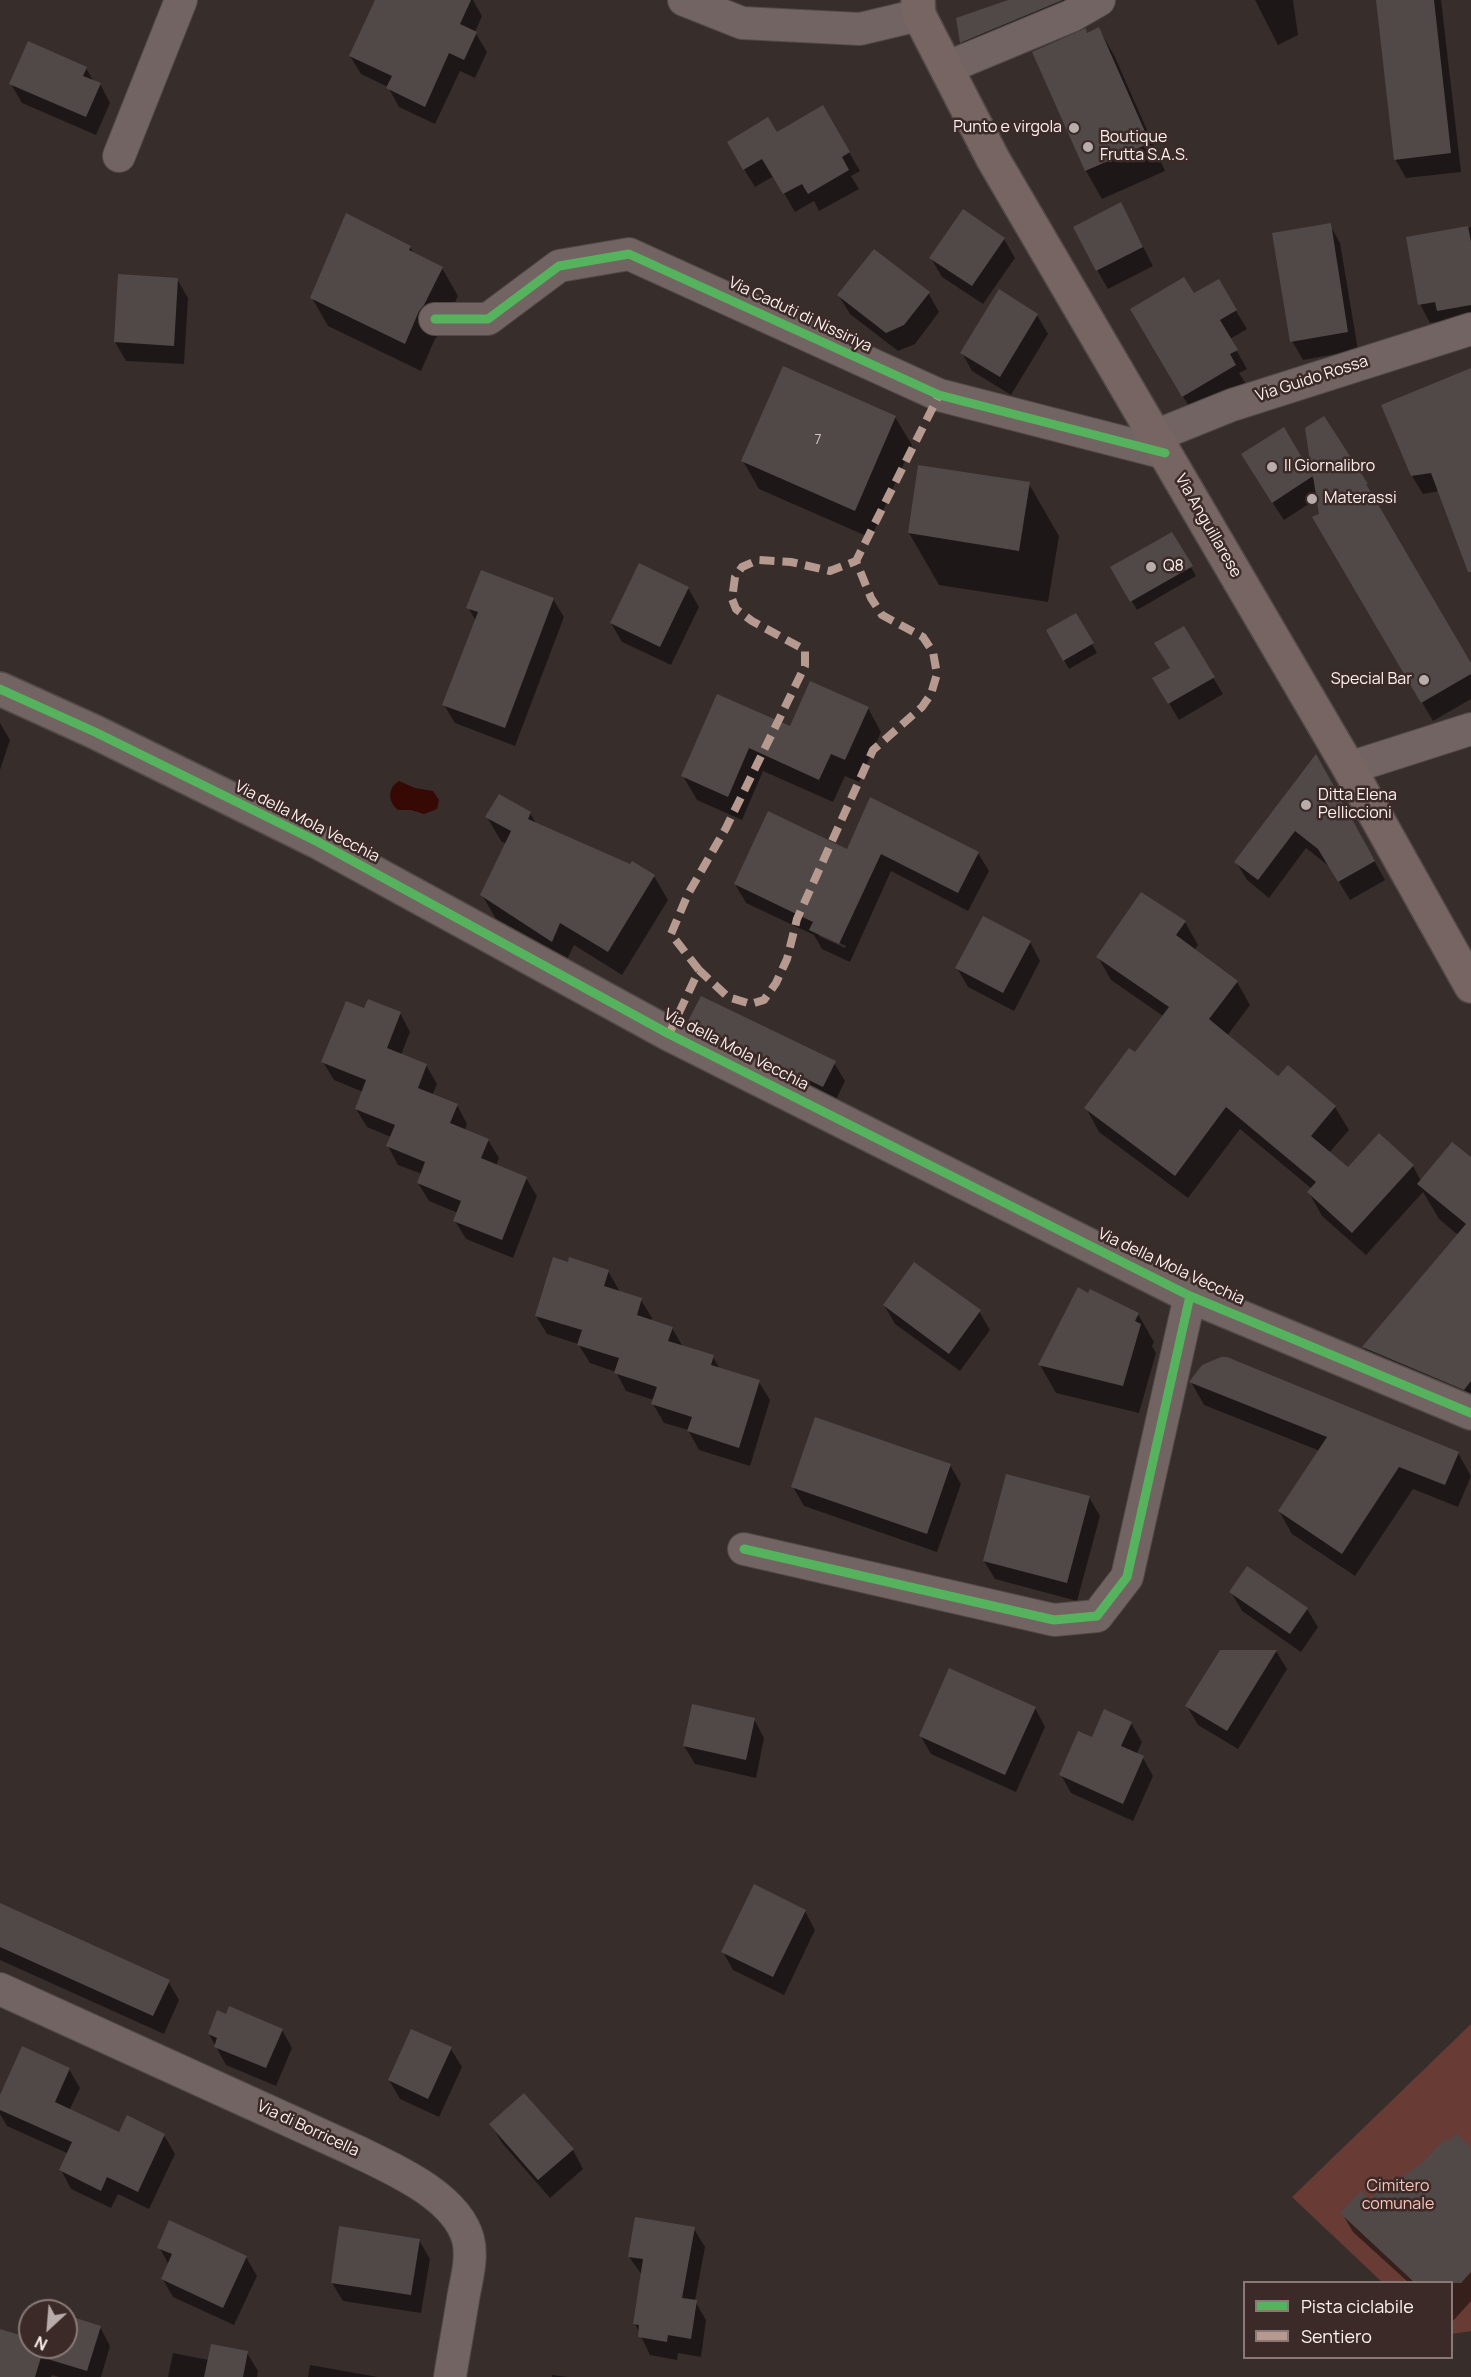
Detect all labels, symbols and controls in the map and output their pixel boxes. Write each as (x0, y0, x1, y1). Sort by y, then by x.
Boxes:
place label: Punto e virgola (953, 118, 1062, 138)
marker: Punto e virgola (1067, 121, 1081, 135)
place label: Boutique Frutta S.A.S. (1100, 128, 1189, 166)
marker: Boutique Frutta S.A.S. (1081, 140, 1095, 154)
street label: Via Caduti di Nissiriya (725, 273, 875, 357)
street label: Via Guido Rossa (1253, 352, 1371, 406)
house number: 7 (814, 432, 822, 448)
place label: Il Giornalibro (1284, 457, 1375, 477)
marker: Il Giornalibro (1265, 460, 1279, 474)
street label: Via Anguillarese (1171, 471, 1245, 581)
place label: Materassi (1324, 489, 1397, 509)
marker: Materassi (1305, 492, 1319, 506)
place label: Q8 (1163, 557, 1184, 577)
marker: Q8 (1144, 560, 1158, 574)
place label: Special Bar (1331, 670, 1412, 690)
marker: Special Bar (1417, 673, 1431, 687)
street label: Via della Mola Vecchia (231, 777, 383, 867)
place label: Ditta Elena Pelliccioni (1318, 786, 1397, 824)
marker: Ditta Elena Pelliccioni (1299, 798, 1313, 812)
street label: Via della Mola Vecchia (660, 1005, 812, 1095)
street label: Via della Mola Vecchia (1094, 1225, 1248, 1309)
street label: Via di Borricella (254, 2097, 362, 2161)
park label: Cimitero comunale (1362, 2177, 1434, 2215)
legend (1243, 2281, 1453, 2359)
text: Pista ciclabile (1301, 2294, 1414, 2318)
north arrow (18, 2299, 78, 2359)
text: Sentiero (1301, 2324, 1372, 2348)
text: N (31, 2331, 51, 2356)

